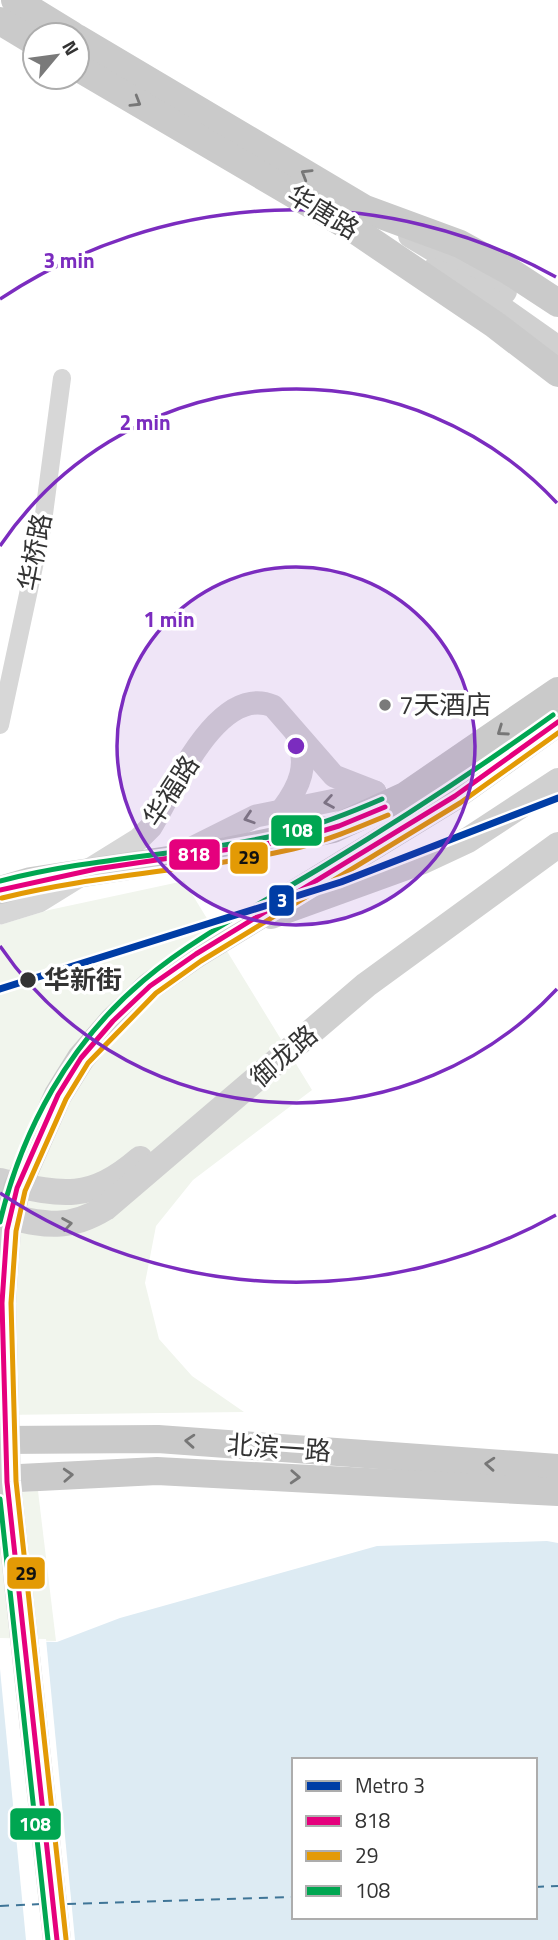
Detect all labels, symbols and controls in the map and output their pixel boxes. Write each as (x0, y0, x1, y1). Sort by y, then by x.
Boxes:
north arrow (21, 21, 91, 91)
text: N (55, 35, 87, 60)
one-way arrow (128, 93, 141, 106)
one-way arrow (301, 169, 314, 182)
street label: 华唐路 (280, 175, 367, 248)
text: 3 min (43, 244, 95, 276)
text: 2 min (119, 406, 171, 438)
street label: 华桥路 (8, 510, 61, 594)
text: 1 min (143, 603, 195, 635)
place label: 7天酒店 (399, 685, 492, 724)
marker: 7天酒店 (377, 697, 393, 713)
one-way arrow (497, 723, 510, 735)
centre of rings (284, 734, 308, 758)
street label: 华福路 (133, 747, 208, 834)
one-way arrow (323, 794, 335, 809)
one-way arrow (244, 810, 256, 825)
line badge: 108 (270, 814, 323, 847)
text: 108 (281, 815, 313, 844)
line badge: 818 (168, 838, 221, 871)
text: 818 (178, 839, 210, 868)
line badge: 29 (229, 841, 269, 875)
text: 29 (238, 842, 260, 871)
line badge: 3 (268, 884, 295, 917)
text: 3 (277, 885, 287, 914)
place label: 华新街 (44, 960, 122, 999)
marker: 华新街 (18, 970, 38, 990)
street label: 御龙路 (241, 1015, 326, 1096)
one-way arrow (61, 1217, 73, 1232)
street label: 北滨一路 (226, 1424, 332, 1471)
one-way arrow (184, 1434, 195, 1449)
one-way arrow (484, 1456, 495, 1471)
one-way arrow (63, 1468, 74, 1483)
one-way arrow (290, 1470, 301, 1485)
line badge: 29 (6, 1556, 46, 1590)
text: 29 (15, 1558, 37, 1587)
legend (292, 1758, 537, 1919)
text: Metro 3 (355, 1769, 425, 1801)
text: 818 (355, 1804, 391, 1836)
line badge: 108 (9, 1807, 62, 1841)
text: 108 (19, 1809, 51, 1838)
text: 29 (355, 1839, 379, 1871)
text: 108 (355, 1874, 391, 1906)

